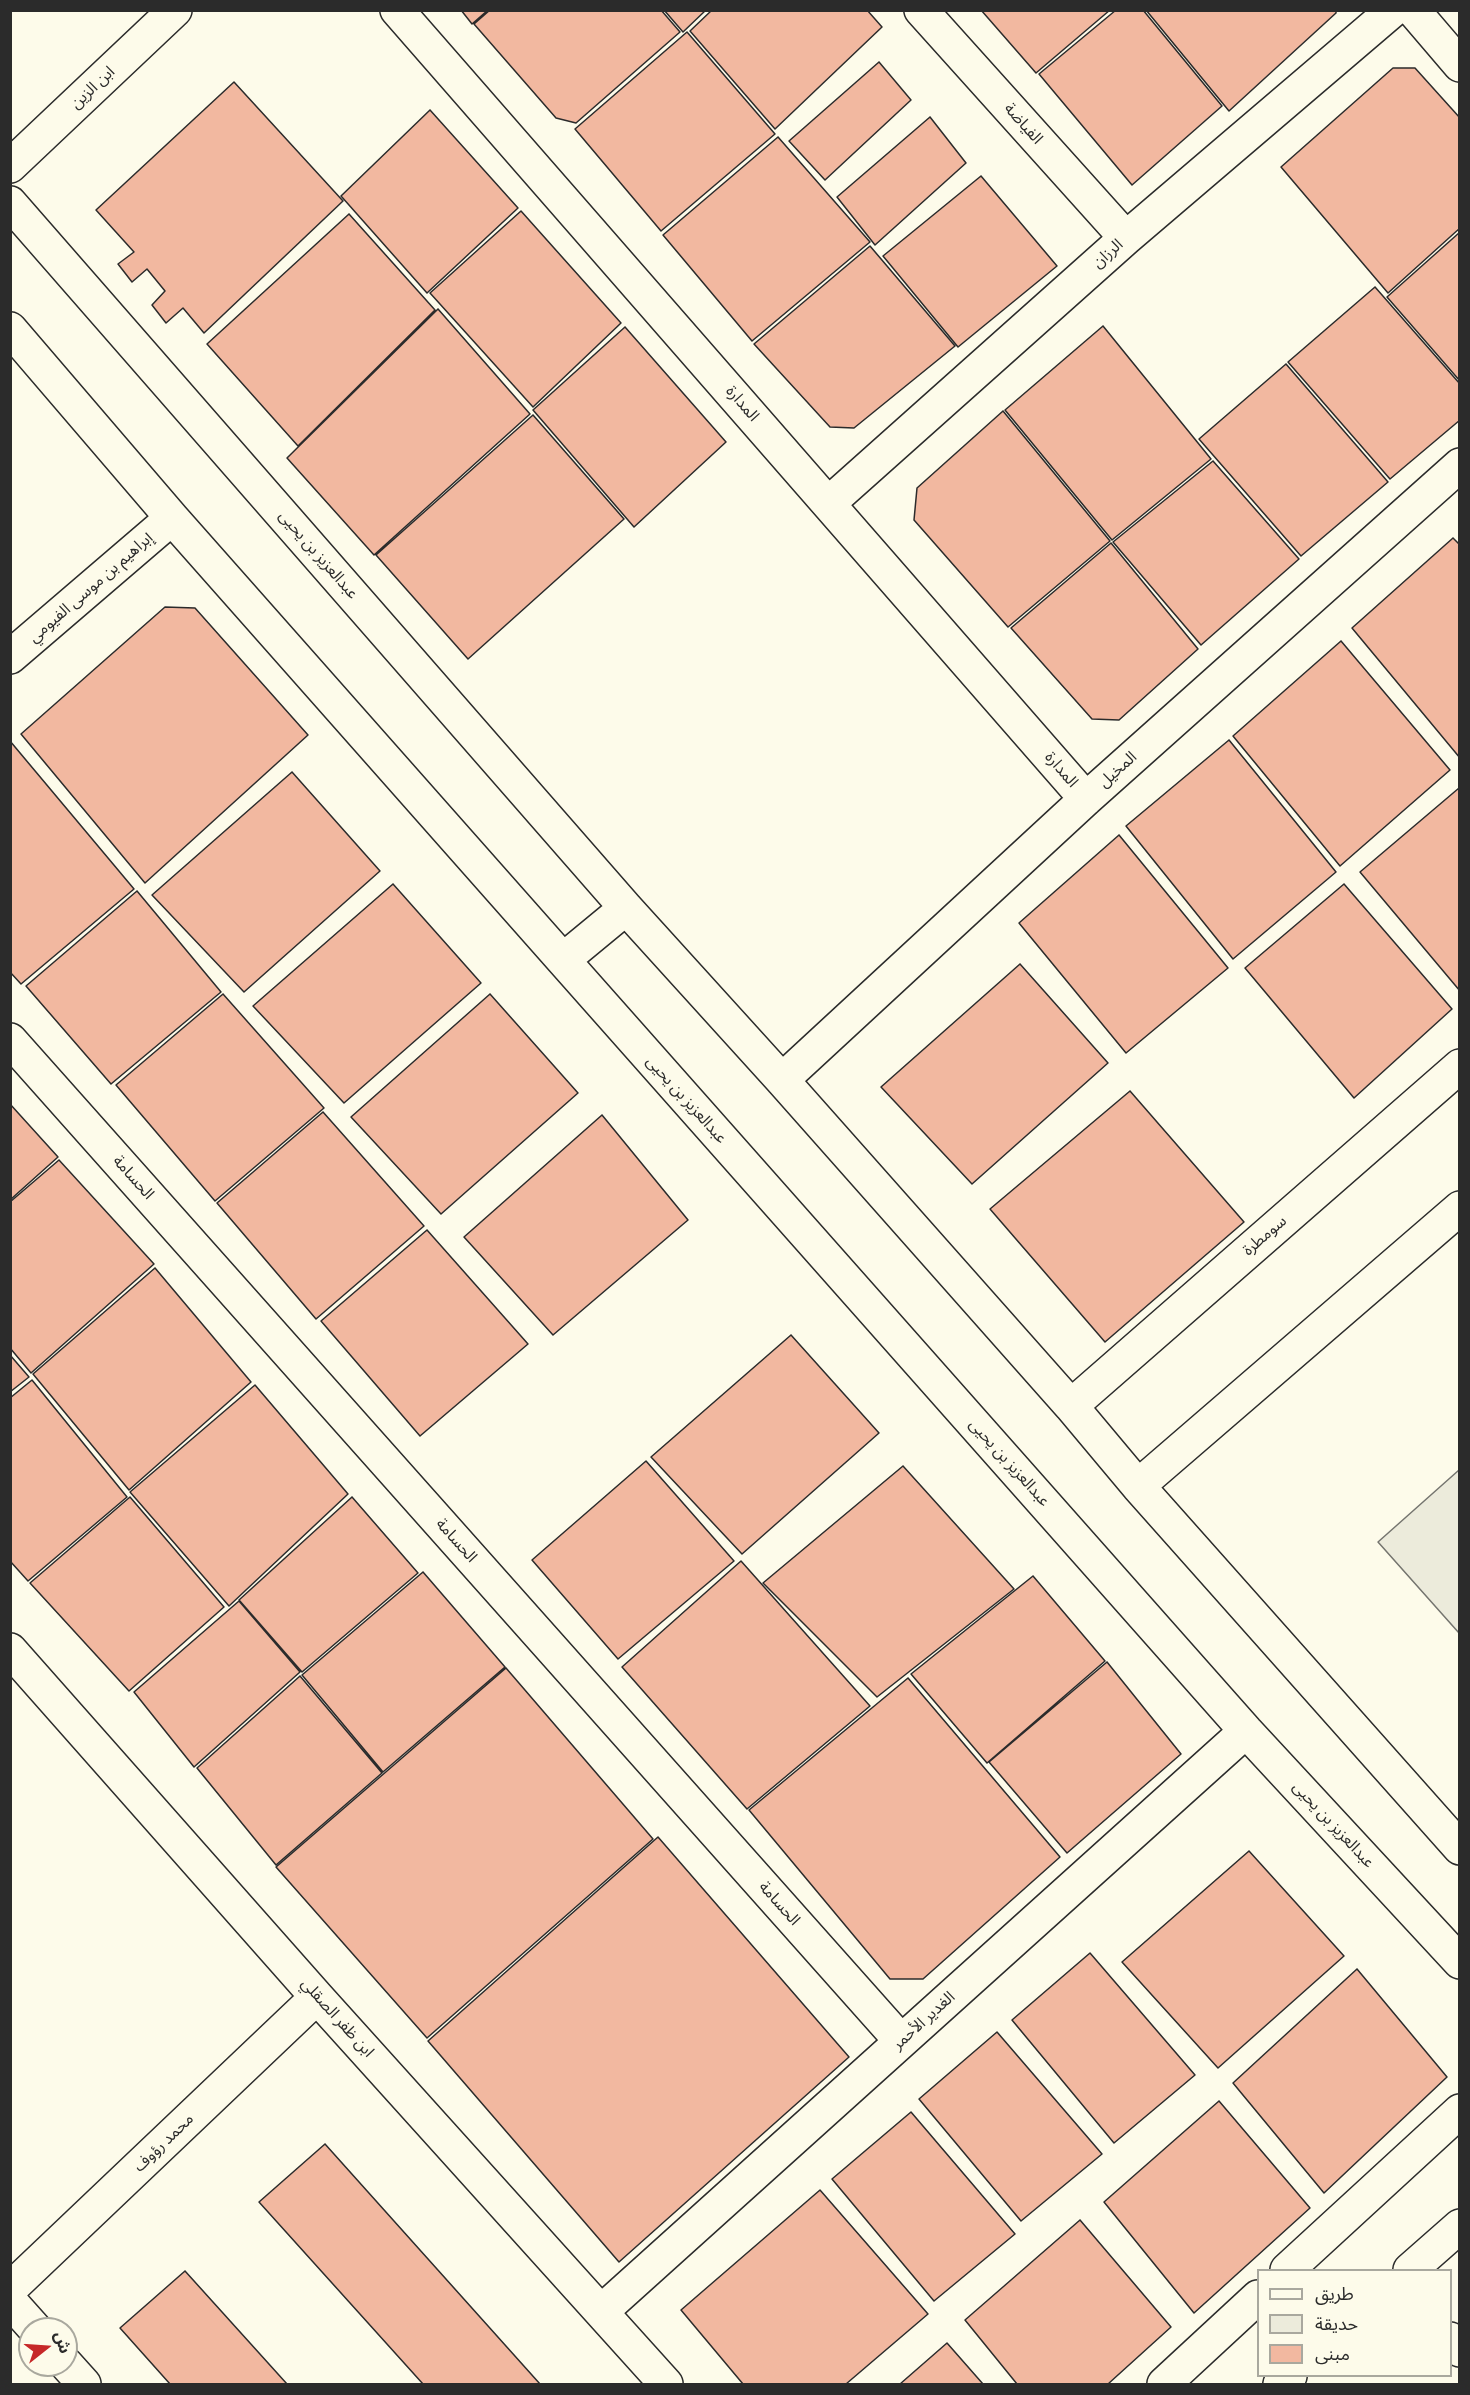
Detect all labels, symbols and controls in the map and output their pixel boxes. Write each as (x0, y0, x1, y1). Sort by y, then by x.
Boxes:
street label: ابن الزين (67, 63, 119, 113)
street label: الفياضة (1000, 99, 1046, 149)
street label: الرزان (1089, 235, 1127, 273)
street label: المدارة (721, 382, 763, 426)
street label: عبدالعزيز بن يحيى (274, 507, 362, 603)
street label: إبراهيم بن موسى الفيومي (25, 529, 157, 647)
street label: المدارة (1040, 748, 1082, 792)
street label: المخيل (1095, 748, 1141, 792)
street label: عبدالعزيز بن يحيى (642, 1052, 730, 1148)
street label: الحسامة (108, 1152, 158, 1204)
street label: سومطرة (1239, 1212, 1291, 1260)
street label: عبدالعزيز بن يحيى (965, 1415, 1053, 1511)
street label: الحسامة (431, 1515, 481, 1567)
street label: عبدالعزيز بن يحيى (1288, 1778, 1378, 1872)
street label: الحسامة (754, 1878, 804, 1930)
street label: ابن ظفر الصقلي (296, 1974, 378, 2062)
street label: الغدير الأحمر (889, 1988, 959, 2054)
street label: محمد رؤوف (130, 2110, 198, 2176)
legend (1257, 2269, 1452, 2377)
text: طريق (1315, 2281, 1354, 2306)
text: حديقة (1315, 2311, 1358, 2336)
north arrow (18, 2317, 78, 2377)
text: ش (50, 2329, 77, 2356)
text: مبنى (1315, 2341, 1350, 2366)

